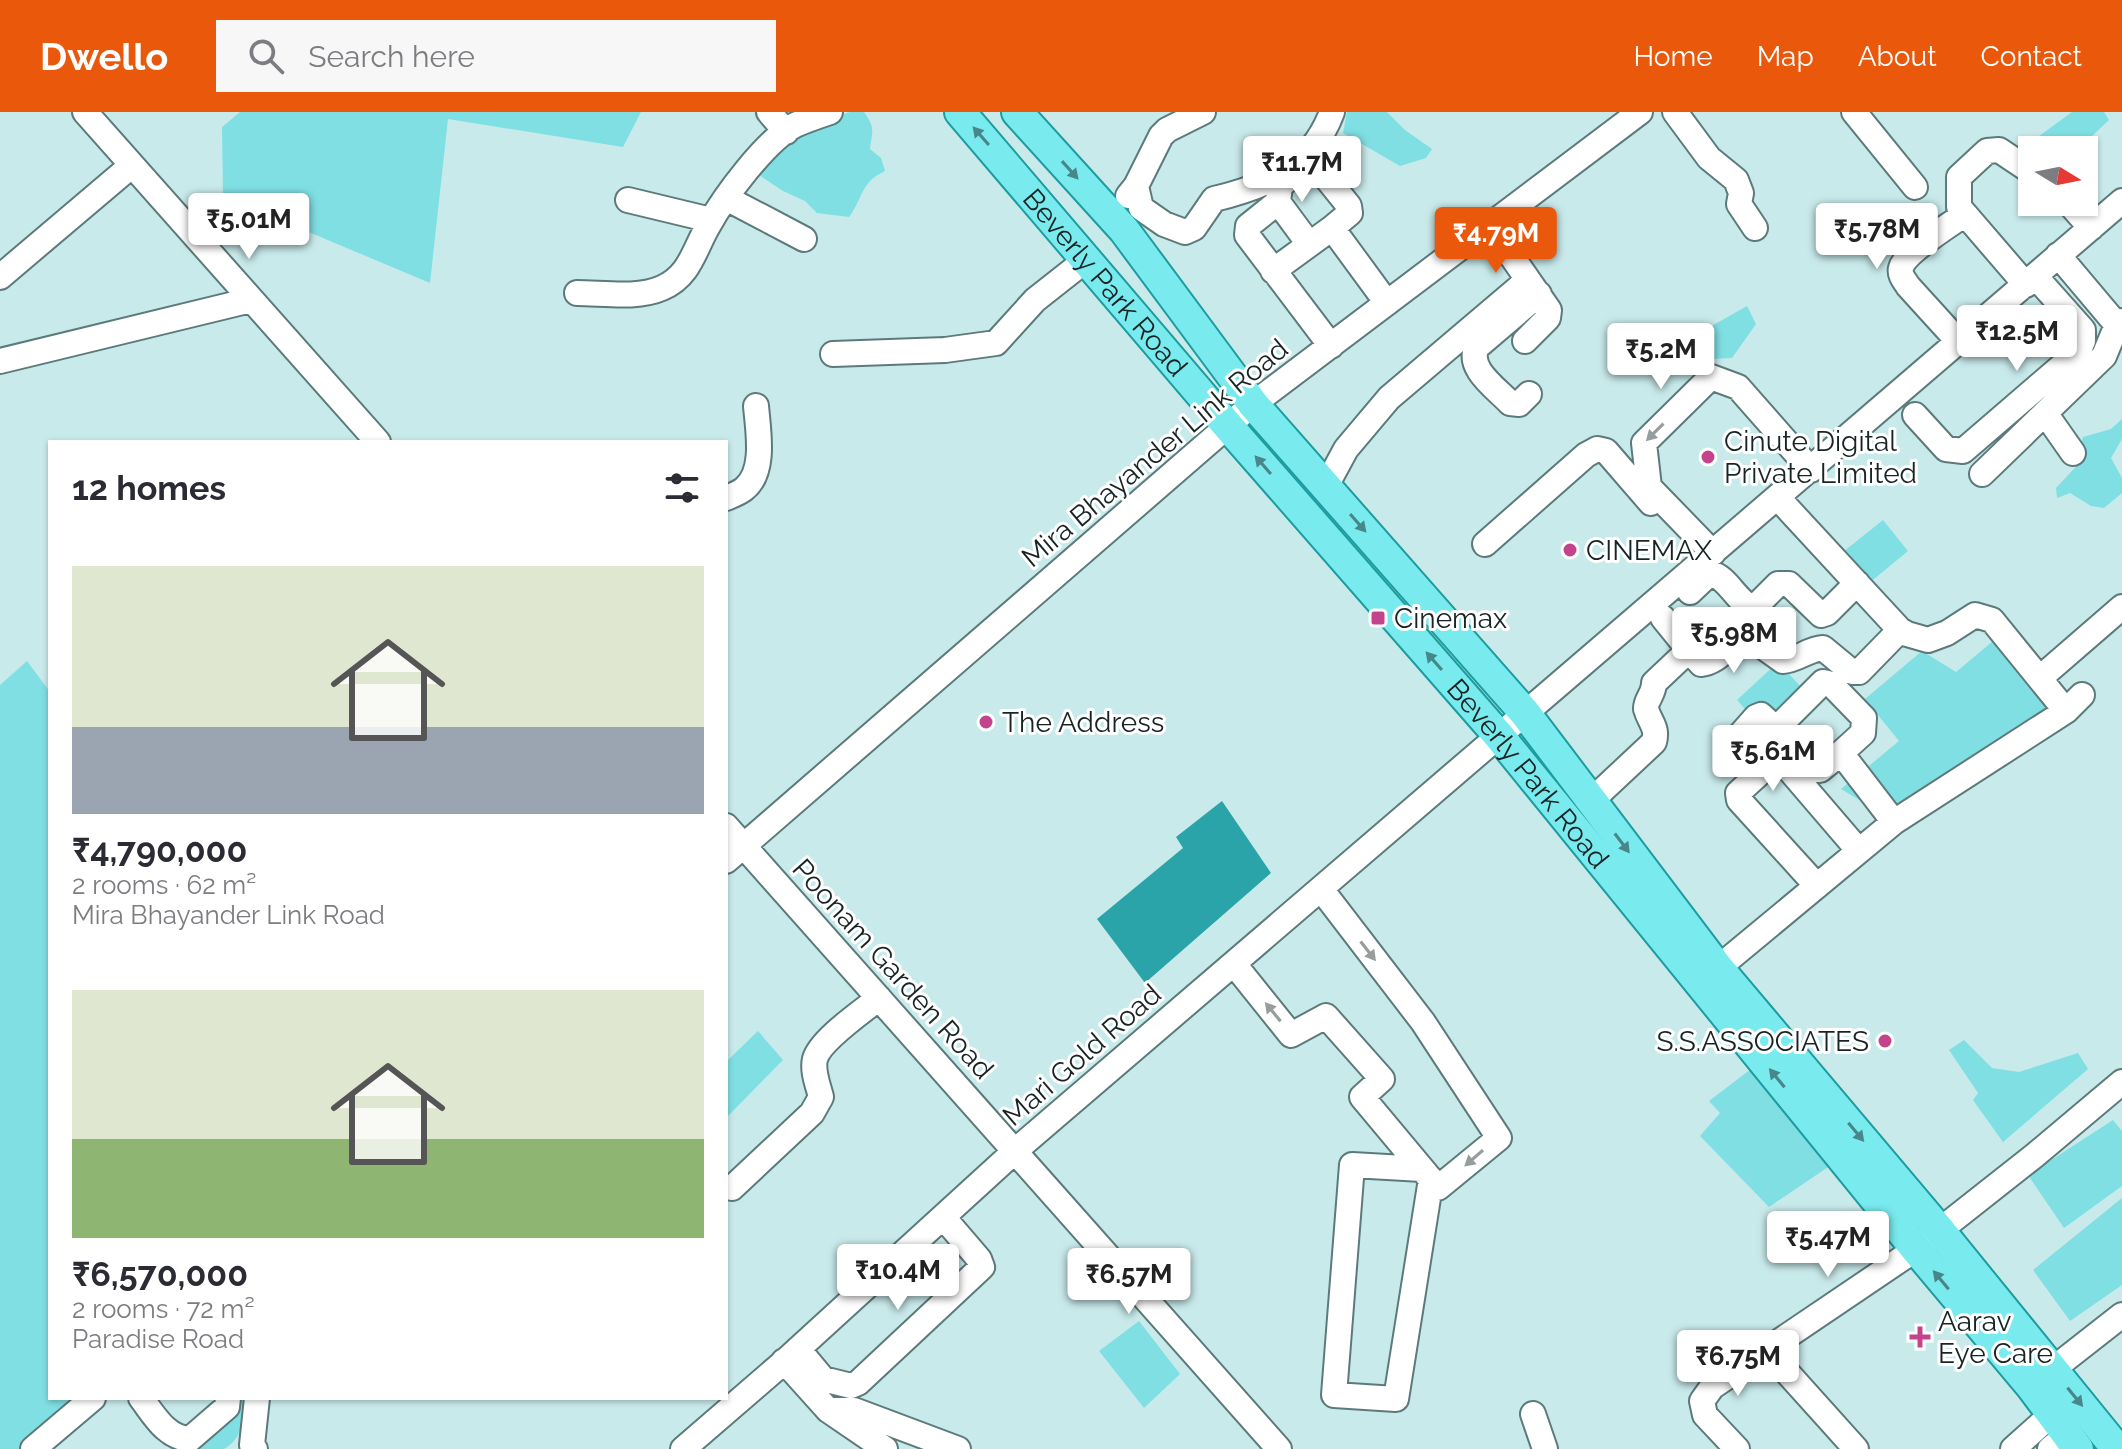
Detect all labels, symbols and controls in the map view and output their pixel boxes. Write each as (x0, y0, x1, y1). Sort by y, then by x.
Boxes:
search box (216, 20, 776, 92)
text: Dwello (40, 34, 168, 79)
icon: search (244, 34, 288, 78)
text: Search here (308, 39, 475, 74)
text: Home (1633, 40, 1713, 73)
text: Map (1757, 40, 1814, 73)
text: About (1858, 40, 1937, 73)
text: Contact (1981, 40, 2082, 73)
one-way arrow (973, 127, 990, 147)
pin: ₹11.7M (1237, 136, 1367, 204)
north arrow (2018, 136, 2098, 216)
map controls (2018, 136, 2098, 216)
text: ₹11.7M (1261, 147, 1343, 177)
one-way arrow (1060, 160, 1078, 179)
street label: Beverly Park Road (1016, 182, 1194, 383)
pin: ₹5.01M (184, 193, 314, 261)
pin: ₹5.78M (1812, 203, 1942, 271)
text: ₹5.01M (206, 204, 292, 234)
pin: ₹4.79M (1431, 207, 1561, 275)
text: ₹5.78M (1834, 214, 1920, 244)
text: ₹4.79M (1453, 218, 1539, 248)
pin: ₹12.5M (1952, 305, 2082, 373)
text: ₹12.5M (1975, 316, 2059, 346)
pin: ₹5.2M (1605, 323, 1717, 391)
street label: Mira Bhayander Link Road (1015, 332, 1295, 574)
text: ₹5.2M (1625, 334, 1697, 364)
one-way arrow (1645, 423, 1664, 442)
place label: Cinute Digital Private Limited (1724, 425, 1917, 490)
marker: Cinute Digital Private Limited (1699, 448, 1717, 466)
one-way arrow (1255, 456, 1272, 476)
icon: filters (660, 466, 704, 510)
text: 12 homes (72, 468, 226, 508)
one-way arrow (1348, 513, 1366, 532)
place label: CINEMAX (1586, 534, 1712, 567)
marker: CINEMAX (1561, 541, 1579, 559)
place label: Cinemax (1394, 602, 1507, 635)
pin: ₹5.98M (1669, 607, 1799, 675)
marker: Cinemax (1369, 609, 1387, 627)
icon: home (316, 618, 460, 762)
text: ₹5.98M (1690, 618, 1778, 648)
one-way arrow (1426, 652, 1443, 672)
street label: Beverly Park Road (1440, 672, 1616, 875)
place label: The Address (1002, 706, 1164, 739)
marker: The Address (977, 713, 995, 731)
pin: ₹5.61M (1708, 725, 1838, 793)
text: ₹5.61M (1730, 736, 1816, 766)
text: ₹4,790,000 (72, 830, 247, 870)
one-way arrow (1614, 832, 1630, 853)
street label: Poonam Garden Road (786, 852, 1000, 1086)
text: 2 rooms · 62 m² (72, 870, 256, 900)
text: Mira Bhayander Link Road (72, 900, 385, 930)
one-way arrow (1359, 941, 1376, 961)
street label: Mari Gold Road (996, 977, 1168, 1133)
one-way arrow (1265, 1003, 1282, 1023)
place label: S.S.ASSOCIATES (1657, 1025, 1869, 1058)
marker: S.S.ASSOCIATES (1876, 1032, 1894, 1050)
icon: home (316, 1042, 460, 1186)
one-way arrow (1769, 1068, 1786, 1088)
one-way arrow (1847, 1121, 1864, 1141)
one-way arrow (1465, 1149, 1484, 1167)
pin: ₹5.47M (1763, 1211, 1893, 1279)
text: ₹5.47M (1785, 1222, 1871, 1252)
pin: ₹10.4M (833, 1244, 963, 1312)
pin: ₹6.57M (1064, 1248, 1194, 1316)
text: ₹6,570,000 (72, 1254, 248, 1294)
text: ₹10.4M (855, 1255, 941, 1285)
text: ₹6.57M (1085, 1259, 1173, 1289)
one-way arrow (1933, 1270, 1950, 1290)
text: 2 rooms · 72 m² (72, 1294, 255, 1324)
place label: Aarav Eye Care (1938, 1305, 2053, 1370)
text: Paradise Road (72, 1324, 244, 1354)
marker: Aarav Eye Care (1909, 1326, 1931, 1348)
pin: ₹6.75M (1673, 1330, 1803, 1398)
text: ₹6.75M (1695, 1341, 1781, 1371)
one-way arrow (2066, 1387, 2083, 1407)

